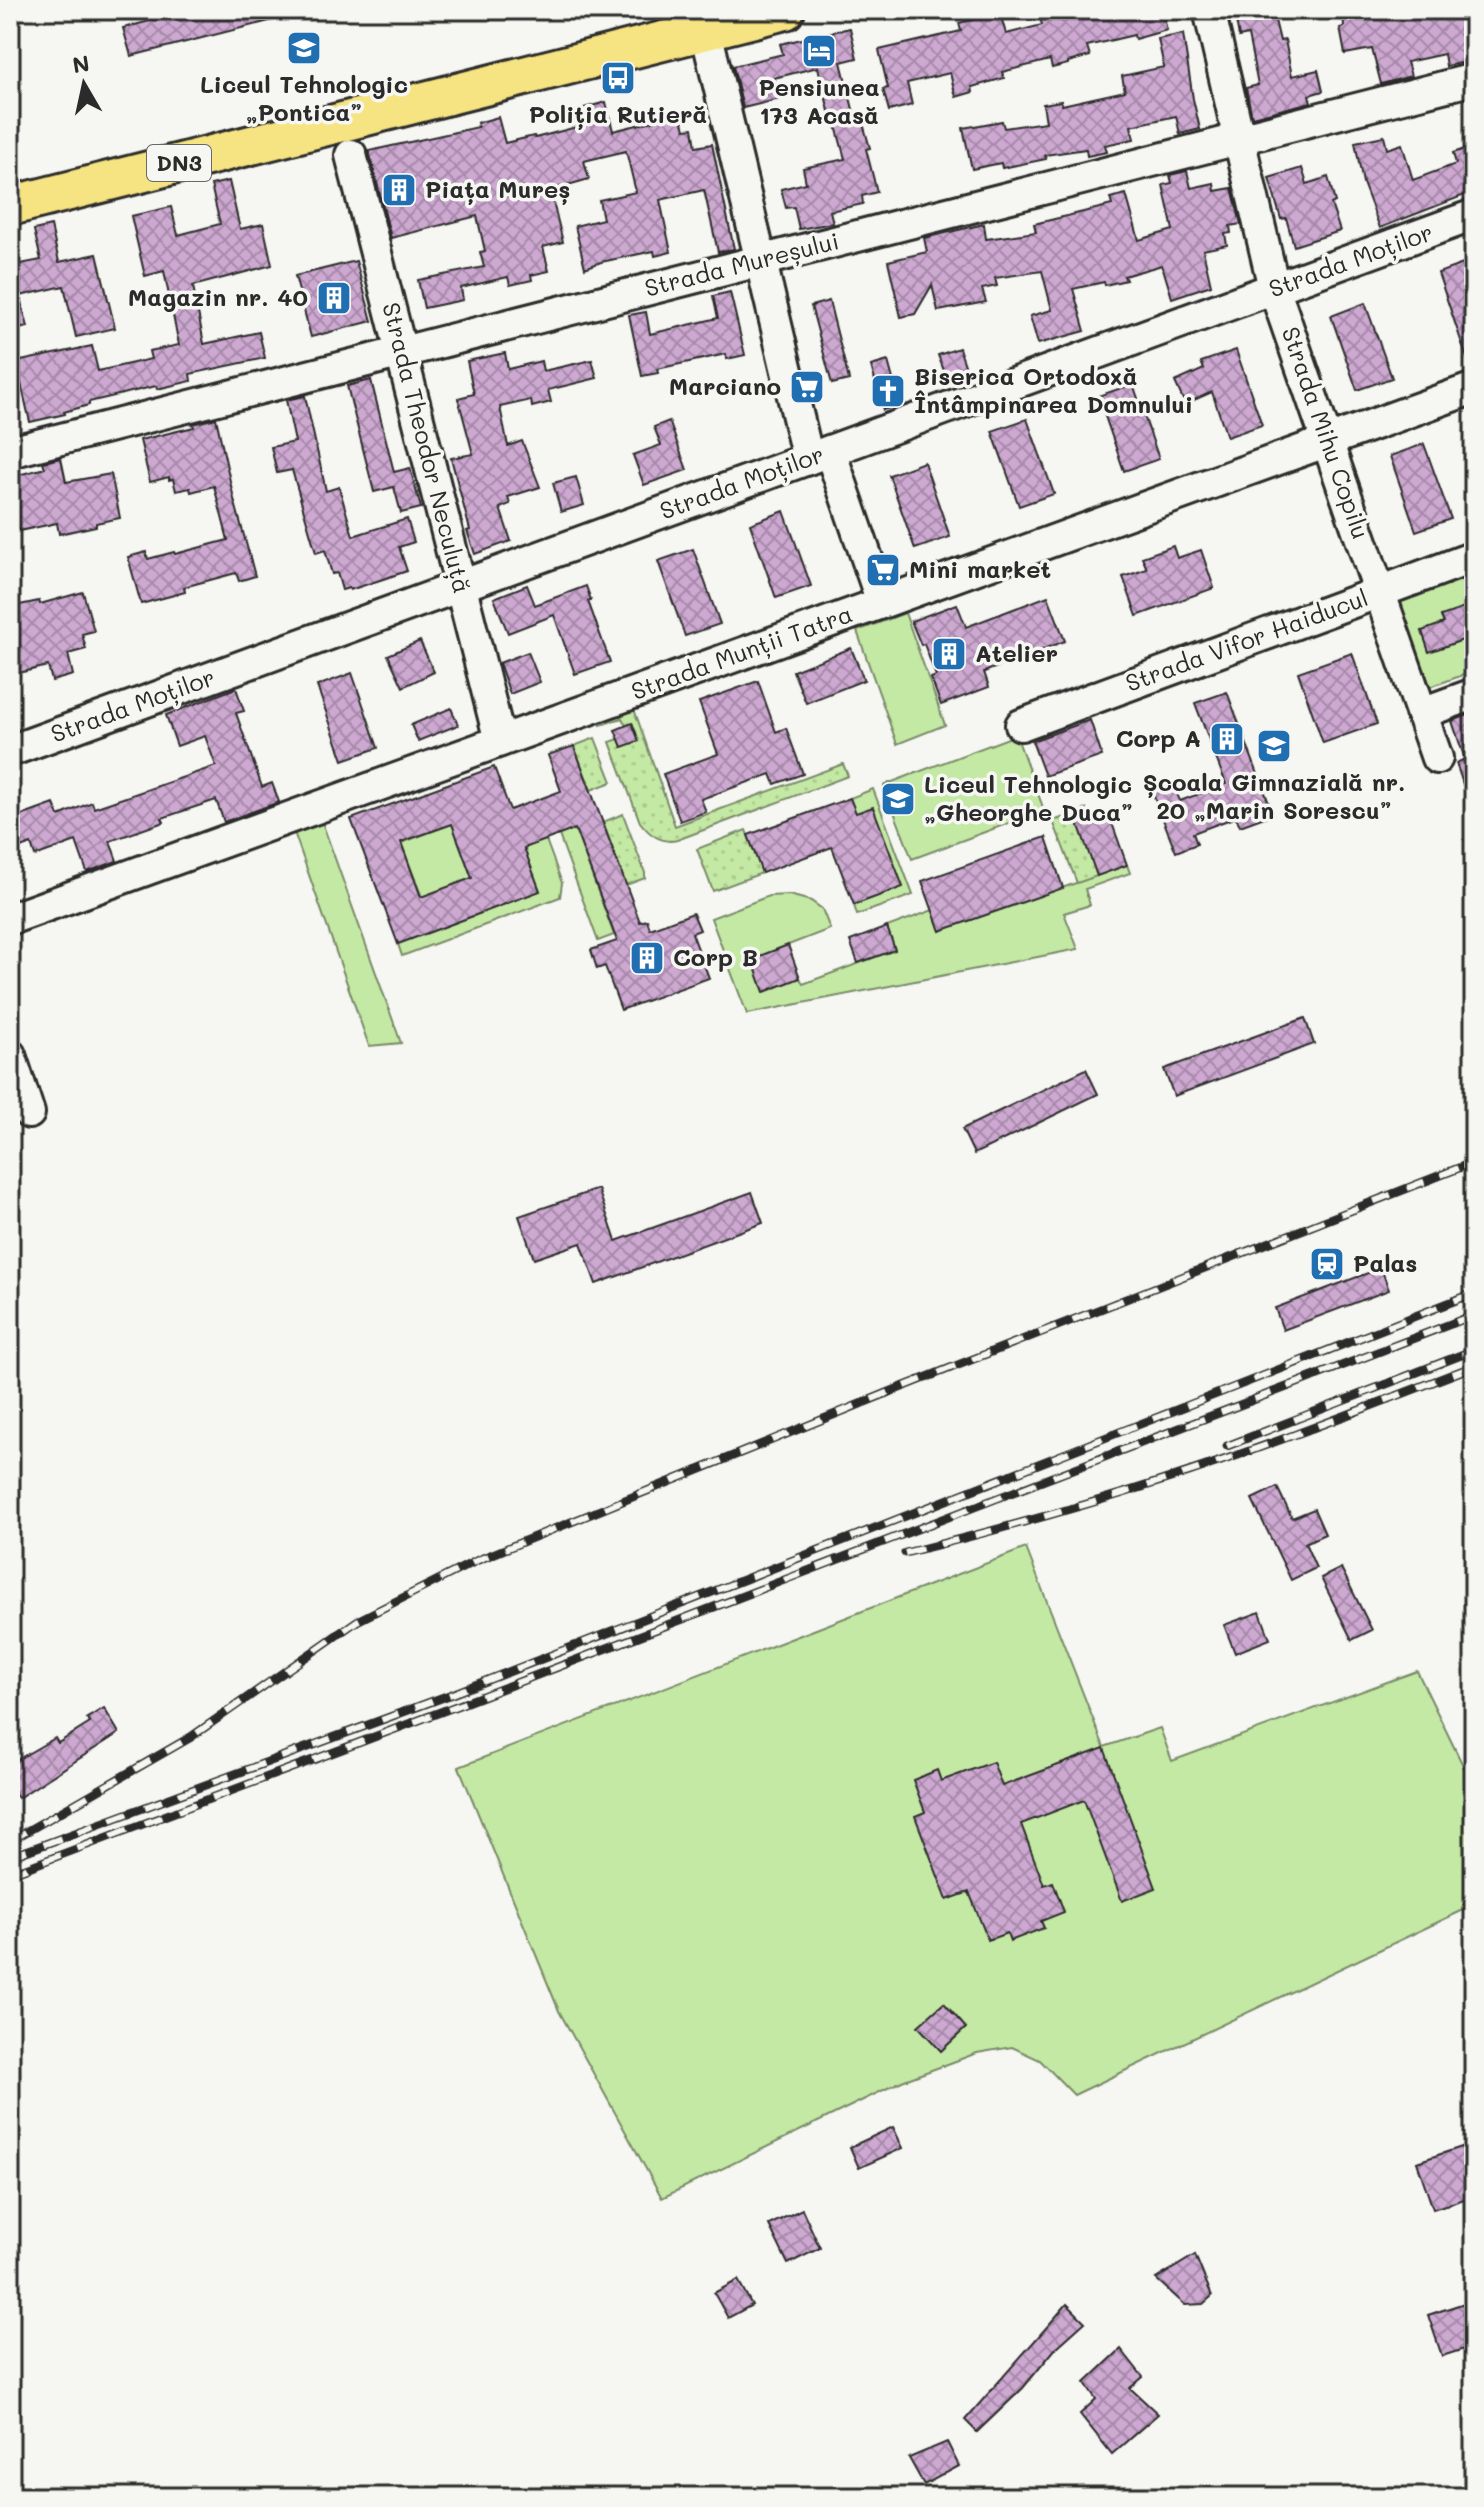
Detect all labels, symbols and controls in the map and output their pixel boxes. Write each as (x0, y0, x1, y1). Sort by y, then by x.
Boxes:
school or university icon: Liceul Tehnologic „Pontica” (285, 29, 323, 67)
hotel icon: Pensiunea 173 Acasă (800, 32, 838, 70)
north arrow (44, 44, 124, 124)
text: N (70, 48, 91, 79)
bus stop icon: Poliția Rutieră (599, 59, 637, 97)
place label: Liceul Tehnologic „Pontica” (200, 68, 408, 127)
place label: Pensiunea 173 Acasă (758, 71, 880, 130)
place label: Poliția Rutieră (529, 98, 707, 130)
road number: DN3 (147, 145, 211, 181)
building icon: Piața Mureș (380, 171, 418, 209)
place label: Piața Mureș (425, 173, 570, 205)
street label: Strada Moților (1264, 216, 1437, 305)
street label: Strada Mureșului (641, 224, 842, 304)
building icon: Magazin nr. 40 (315, 279, 353, 317)
place label: Magazin nr. 40 (128, 281, 308, 312)
street label: Strada Theodor Neculuță (375, 299, 479, 596)
street label: Strada Mihu Copilu (1276, 322, 1377, 543)
place label: Biserica Ortodoxă Întâmpinarea Domnului (914, 360, 1193, 419)
supermarket icon: Marciano (788, 368, 826, 406)
place label: Marciano (669, 370, 781, 401)
church icon: Biserica Ortodoxă Întâmpinarea Domnului (869, 372, 907, 410)
street label: Strada Moților (655, 438, 828, 527)
supermarket icon: Mini market (864, 551, 902, 589)
place label: Mini market (909, 553, 1051, 584)
street label: Strada Vifor Haiducul (1121, 581, 1372, 698)
street label: Strada Munții Tatra (627, 597, 857, 707)
building icon: Atelier (930, 635, 968, 673)
place label: Atelier (975, 637, 1058, 668)
street label: Strada Moților (46, 661, 219, 750)
building icon: Corp A (1208, 720, 1246, 758)
place label: Corp A (1116, 722, 1201, 753)
school or university icon: Școala Gimnazială nr. 20 „Marin Sorescu” (1255, 727, 1293, 765)
place label: Școala Gimnazială nr. 20 „Marin Sorescu” (1143, 766, 1405, 825)
place label: Liceul Tehnologic „Gheorghe Duca” (924, 768, 1133, 827)
school or university icon: Liceul Tehnologic „Gheorghe Duca” (879, 780, 917, 818)
building icon: Corp B (628, 939, 666, 977)
place label: Corp B (673, 941, 758, 972)
station icon: Palas (1308, 1245, 1346, 1283)
place label: Palas (1353, 1247, 1417, 1278)

